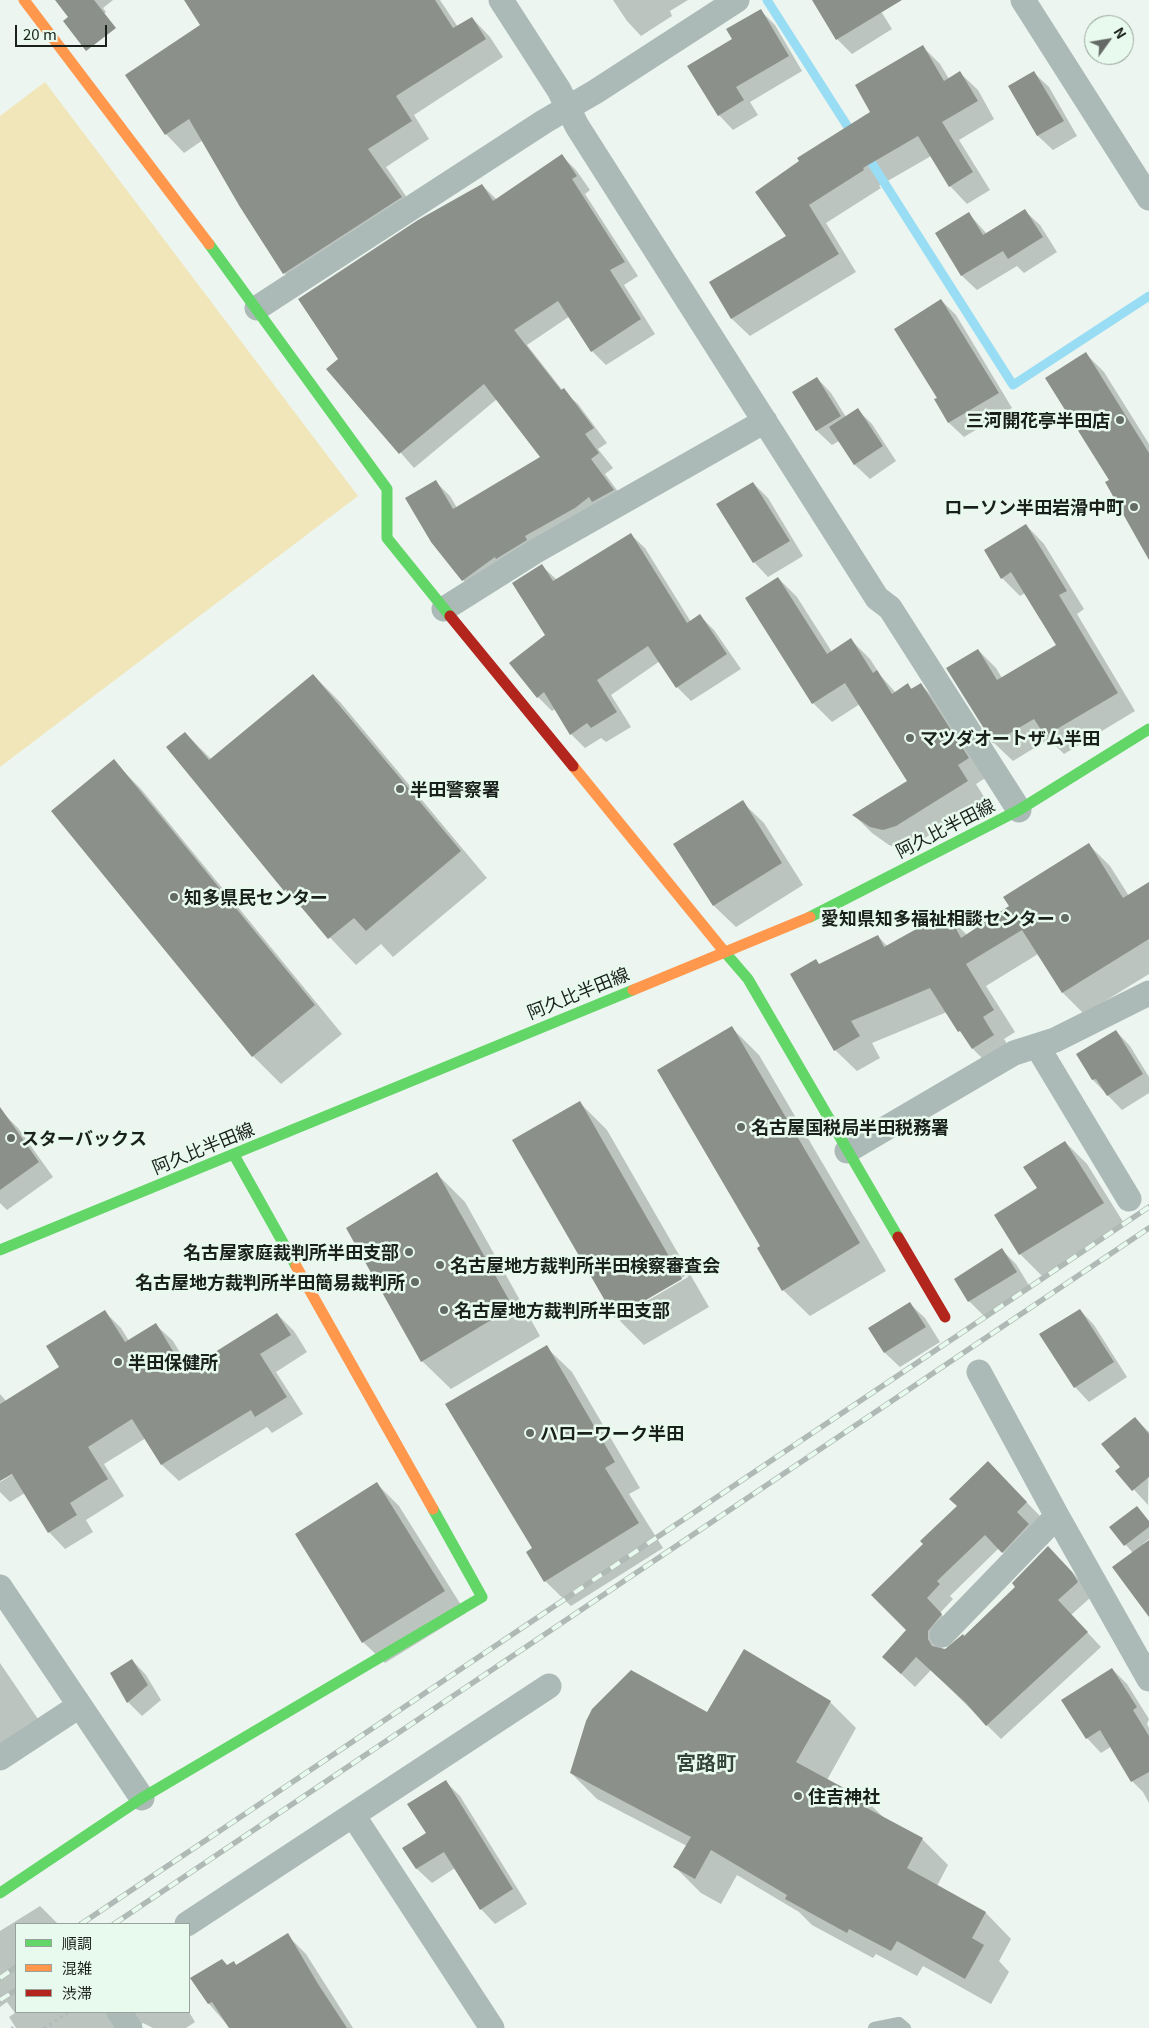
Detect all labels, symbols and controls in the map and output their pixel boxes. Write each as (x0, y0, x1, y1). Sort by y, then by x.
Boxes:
scale bar (18, 15, 110, 47)
north arrow (1084, 15, 1134, 65)
text: 20 m (23, 23, 57, 44)
text: N (1110, 23, 1132, 42)
place label: 三河開花亭半田店 (966, 409, 1110, 431)
marker: 三河開花亭半田店 (1114, 414, 1126, 426)
place label: ローソン半田岩滑中町 (944, 496, 1124, 518)
marker: ローソン半田岩滑中町 (1128, 501, 1140, 513)
place label: マツダオートザム半田 (920, 727, 1100, 749)
marker: マツダオートザム半田 (904, 732, 916, 744)
place label: 半田警察署 (410, 778, 500, 800)
marker: 半田警察署 (394, 783, 406, 795)
street label: 阿久比半田線 (892, 794, 998, 862)
place label: 知多県民センター (184, 886, 328, 908)
marker: 知多県民センター (168, 891, 180, 903)
place label: 愛知県知多福祉相談センター (821, 907, 1055, 929)
marker: 愛知県知多福祉相談センター (1059, 912, 1071, 924)
street label: 阿久比半田線 (524, 963, 632, 1023)
place label: 名古屋国税局半田税務署 (751, 1116, 949, 1138)
street label: 阿久比半田線 (149, 1118, 257, 1178)
marker: 名古屋国税局半田税務署 (735, 1121, 747, 1133)
place label: スターバックス (21, 1127, 147, 1149)
marker: スターバックス (5, 1132, 17, 1144)
place label: 名古屋家庭裁判所半田支部 (183, 1241, 399, 1263)
marker: 名古屋家庭裁判所半田支部 (403, 1246, 415, 1258)
place label: 名古屋地方裁判所半田検察審査会 (450, 1254, 720, 1276)
marker: 名古屋地方裁判所半田検察審査会 (434, 1259, 446, 1271)
place label: 名古屋地方裁判所半田簡易裁判所 (135, 1271, 405, 1293)
marker: 名古屋地方裁判所半田簡易裁判所 (409, 1276, 421, 1288)
place label: 名古屋地方裁判所半田支部 (454, 1299, 670, 1321)
marker: 名古屋地方裁判所半田支部 (438, 1304, 450, 1316)
place label: 半田保健所 (128, 1351, 218, 1373)
marker: 半田保健所 (112, 1356, 124, 1368)
place label: ハローワーク半田 (540, 1422, 684, 1444)
marker: ハローワーク半田 (524, 1427, 536, 1439)
district label: 宮路町 (676, 1750, 736, 1774)
place label: 住吉神社 (808, 1785, 880, 1807)
marker: 住吉神社 (792, 1790, 804, 1802)
legend (15, 1923, 190, 2013)
text: 順調 (62, 1932, 92, 1953)
text: 混雑 (62, 1957, 92, 1978)
text: 渋滞 (62, 1982, 92, 2003)

